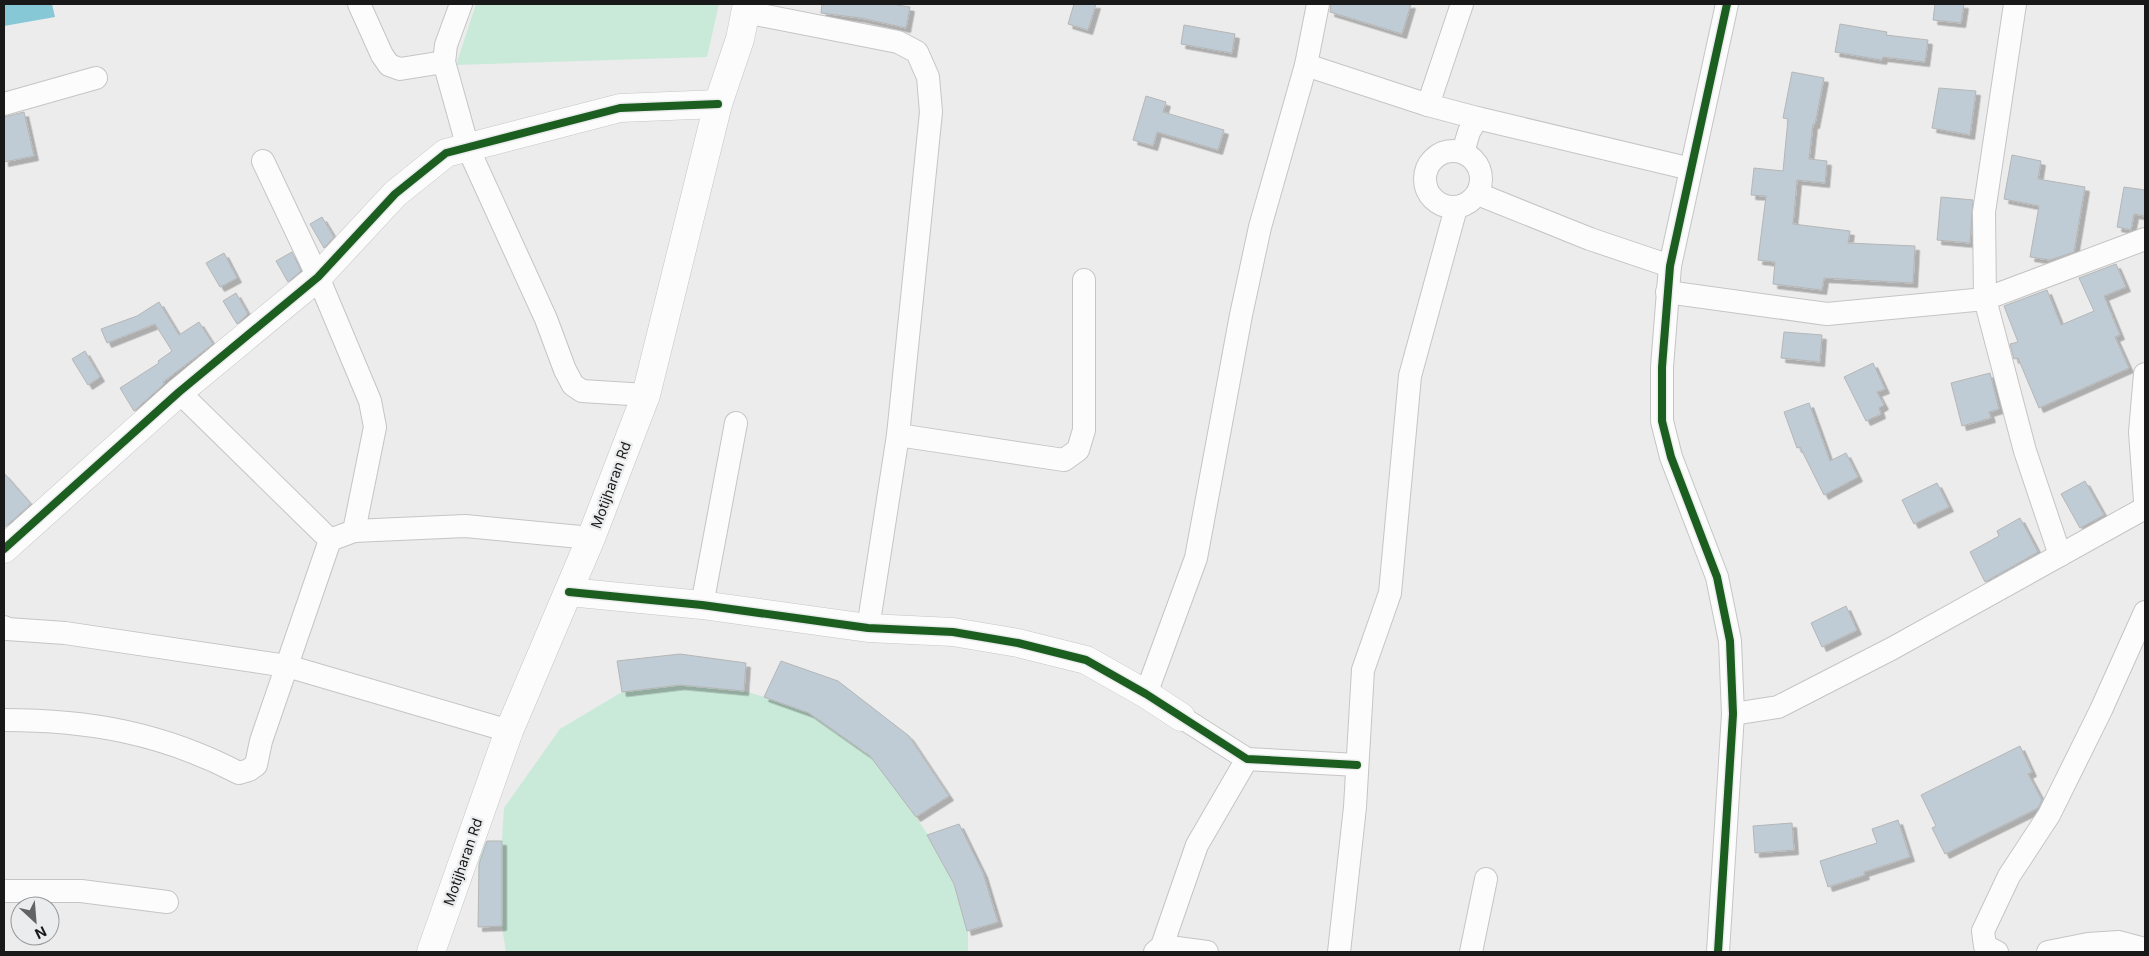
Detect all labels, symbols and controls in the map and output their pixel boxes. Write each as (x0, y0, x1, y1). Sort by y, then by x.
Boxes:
street label: Motijharan Rd (587, 439, 634, 531)
street label: Motijharan Rd (440, 816, 485, 908)
north arrow (10, 896, 60, 946)
text: N (32, 923, 49, 943)

